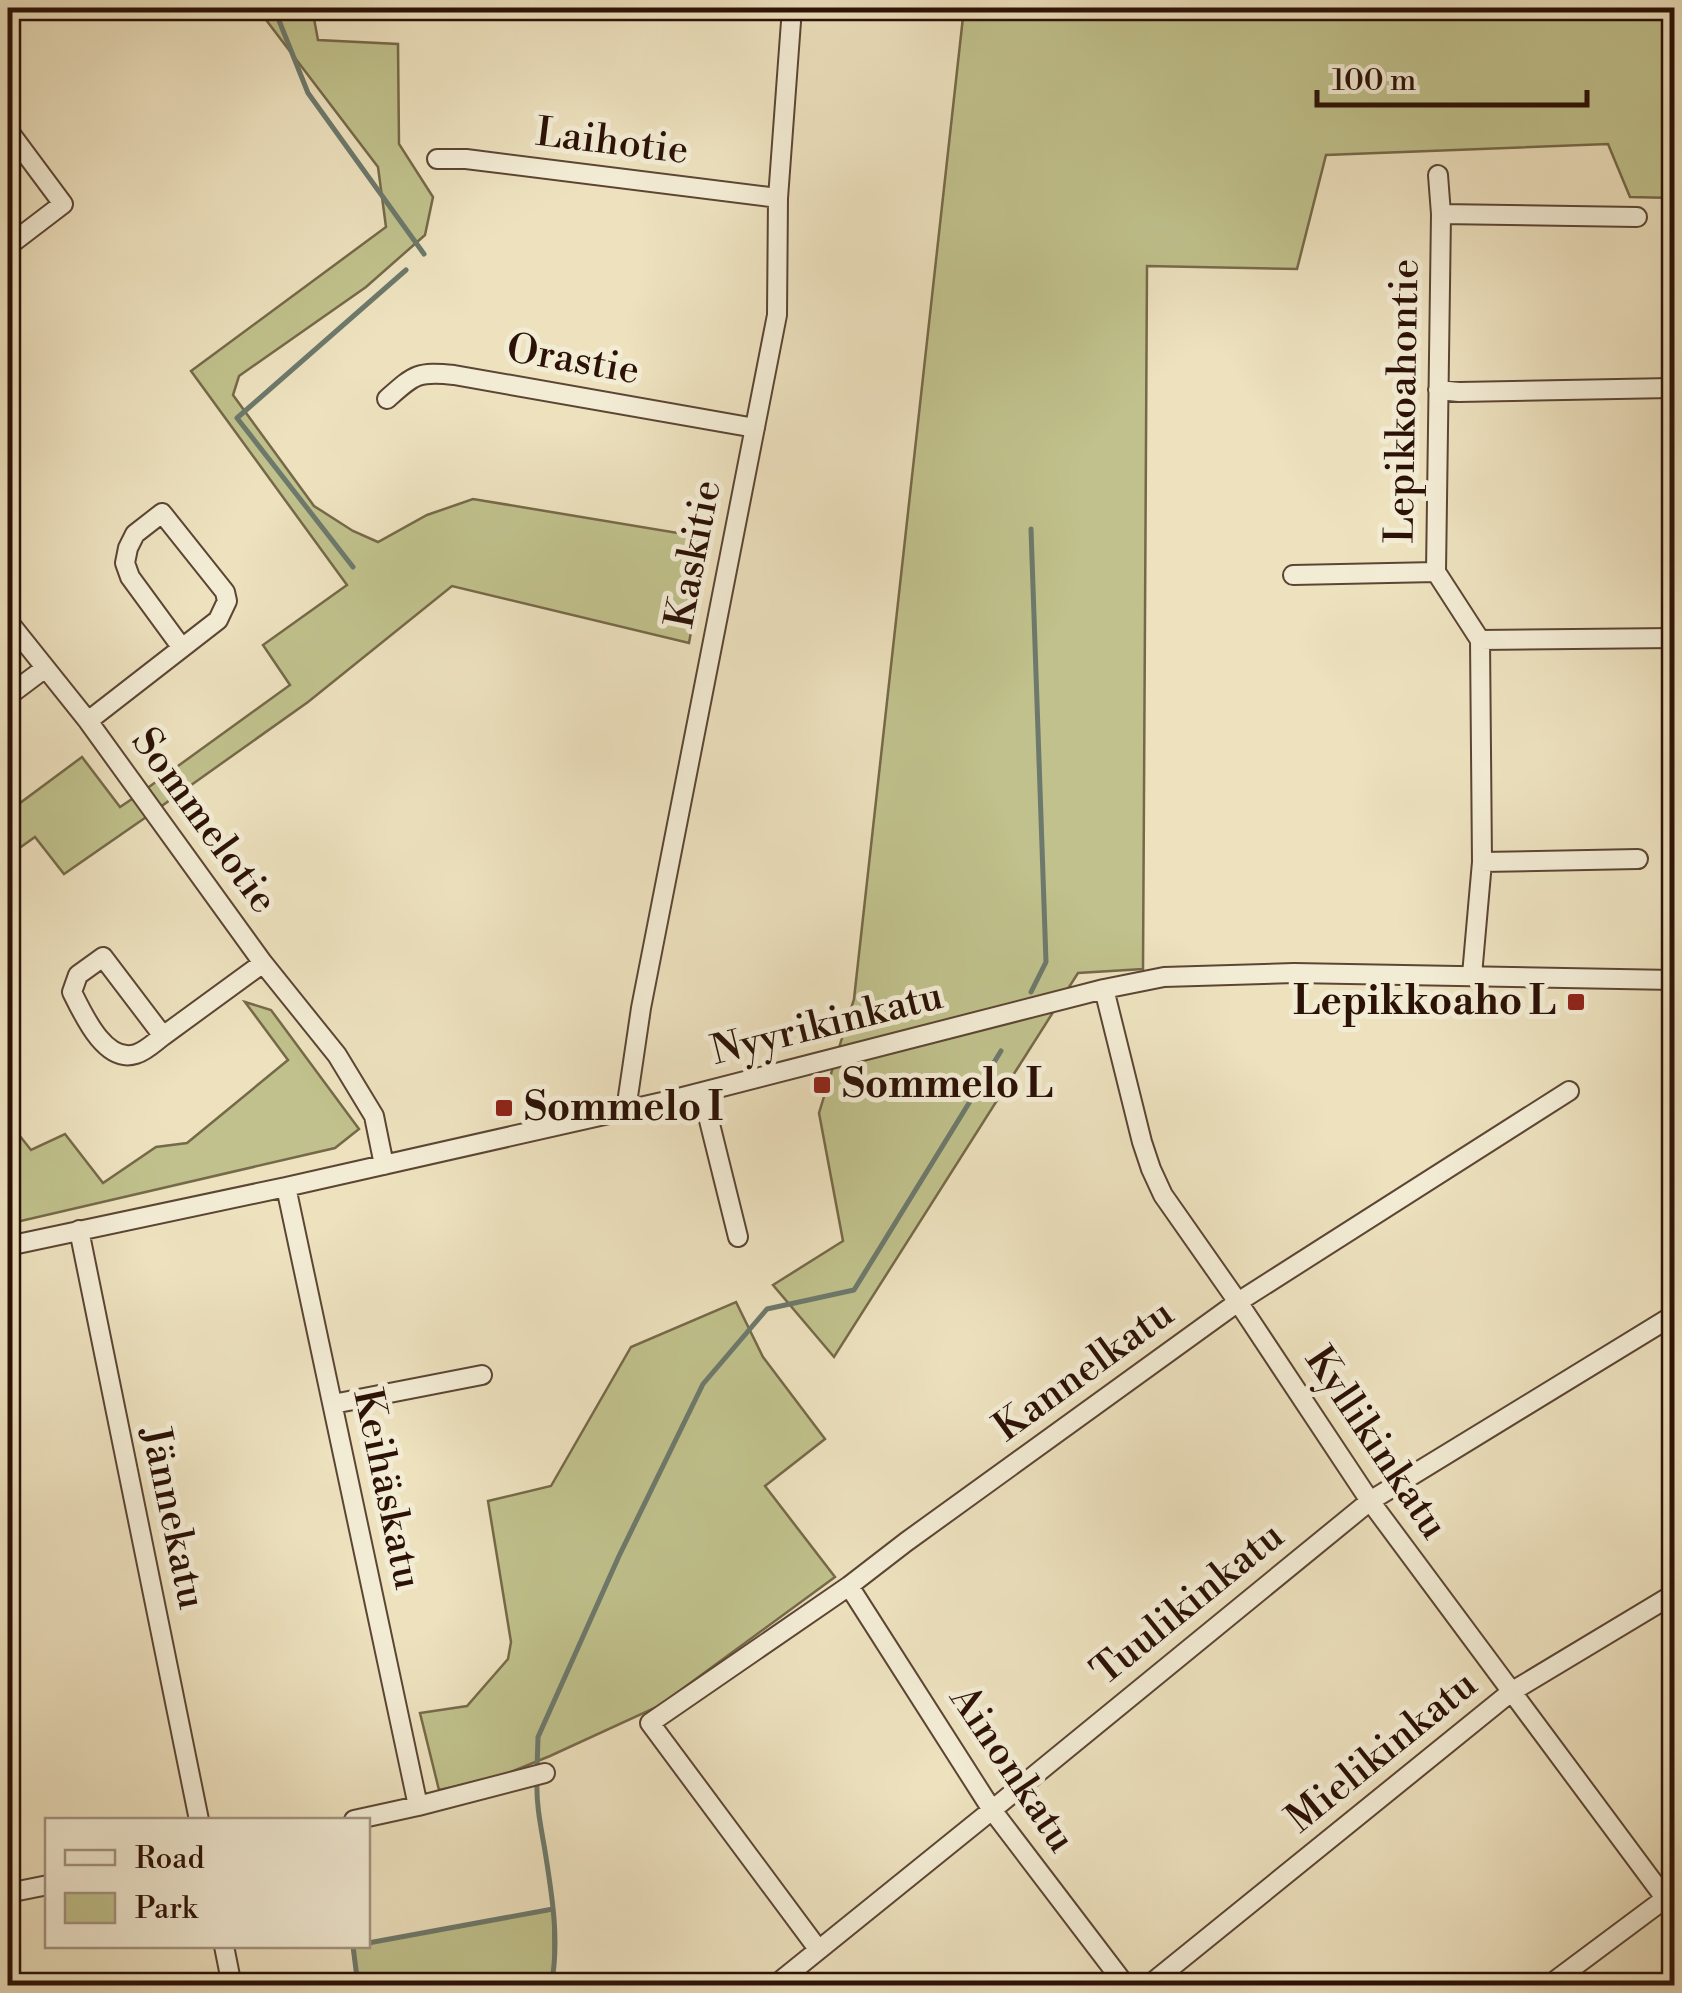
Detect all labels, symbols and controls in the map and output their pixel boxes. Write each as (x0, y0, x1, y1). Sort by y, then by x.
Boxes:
scale bar (1317, 45, 1587, 107)
text: 100 m (1332, 62, 1416, 100)
street label: Laihotie (533, 108, 691, 176)
street label: Lepikkoahontie (1376, 258, 1430, 544)
street label: Orastie (503, 324, 643, 396)
street label: Kaskitie (655, 476, 733, 632)
street label: Sommelotie (120, 718, 288, 924)
street label: Nyyrikinkatu (706, 971, 948, 1078)
place label: Lepikkoaho L (1293, 977, 1556, 1027)
marker: Lepikkoaho L (1565, 991, 1587, 1013)
place label: Sommelo L (842, 1060, 1053, 1110)
marker: Sommelo L (811, 1074, 833, 1096)
place label: Sommelo I (524, 1083, 723, 1133)
marker: Sommelo I (493, 1097, 515, 1119)
street label: Kannelkatu (984, 1289, 1184, 1453)
street label: Kyllikinkatu (1293, 1337, 1459, 1549)
street label: Keihäskatu (341, 1384, 433, 1594)
street label: Jännekatu (129, 1421, 217, 1614)
street label: Tuulikinkatu (1082, 1511, 1294, 1697)
street label: Mielikinkatu (1276, 1660, 1488, 1844)
street label: Ainonkatu (938, 1675, 1086, 1862)
legend (45, 1818, 370, 1948)
text: Road (135, 1840, 205, 1878)
text: Park (135, 1890, 199, 1928)

